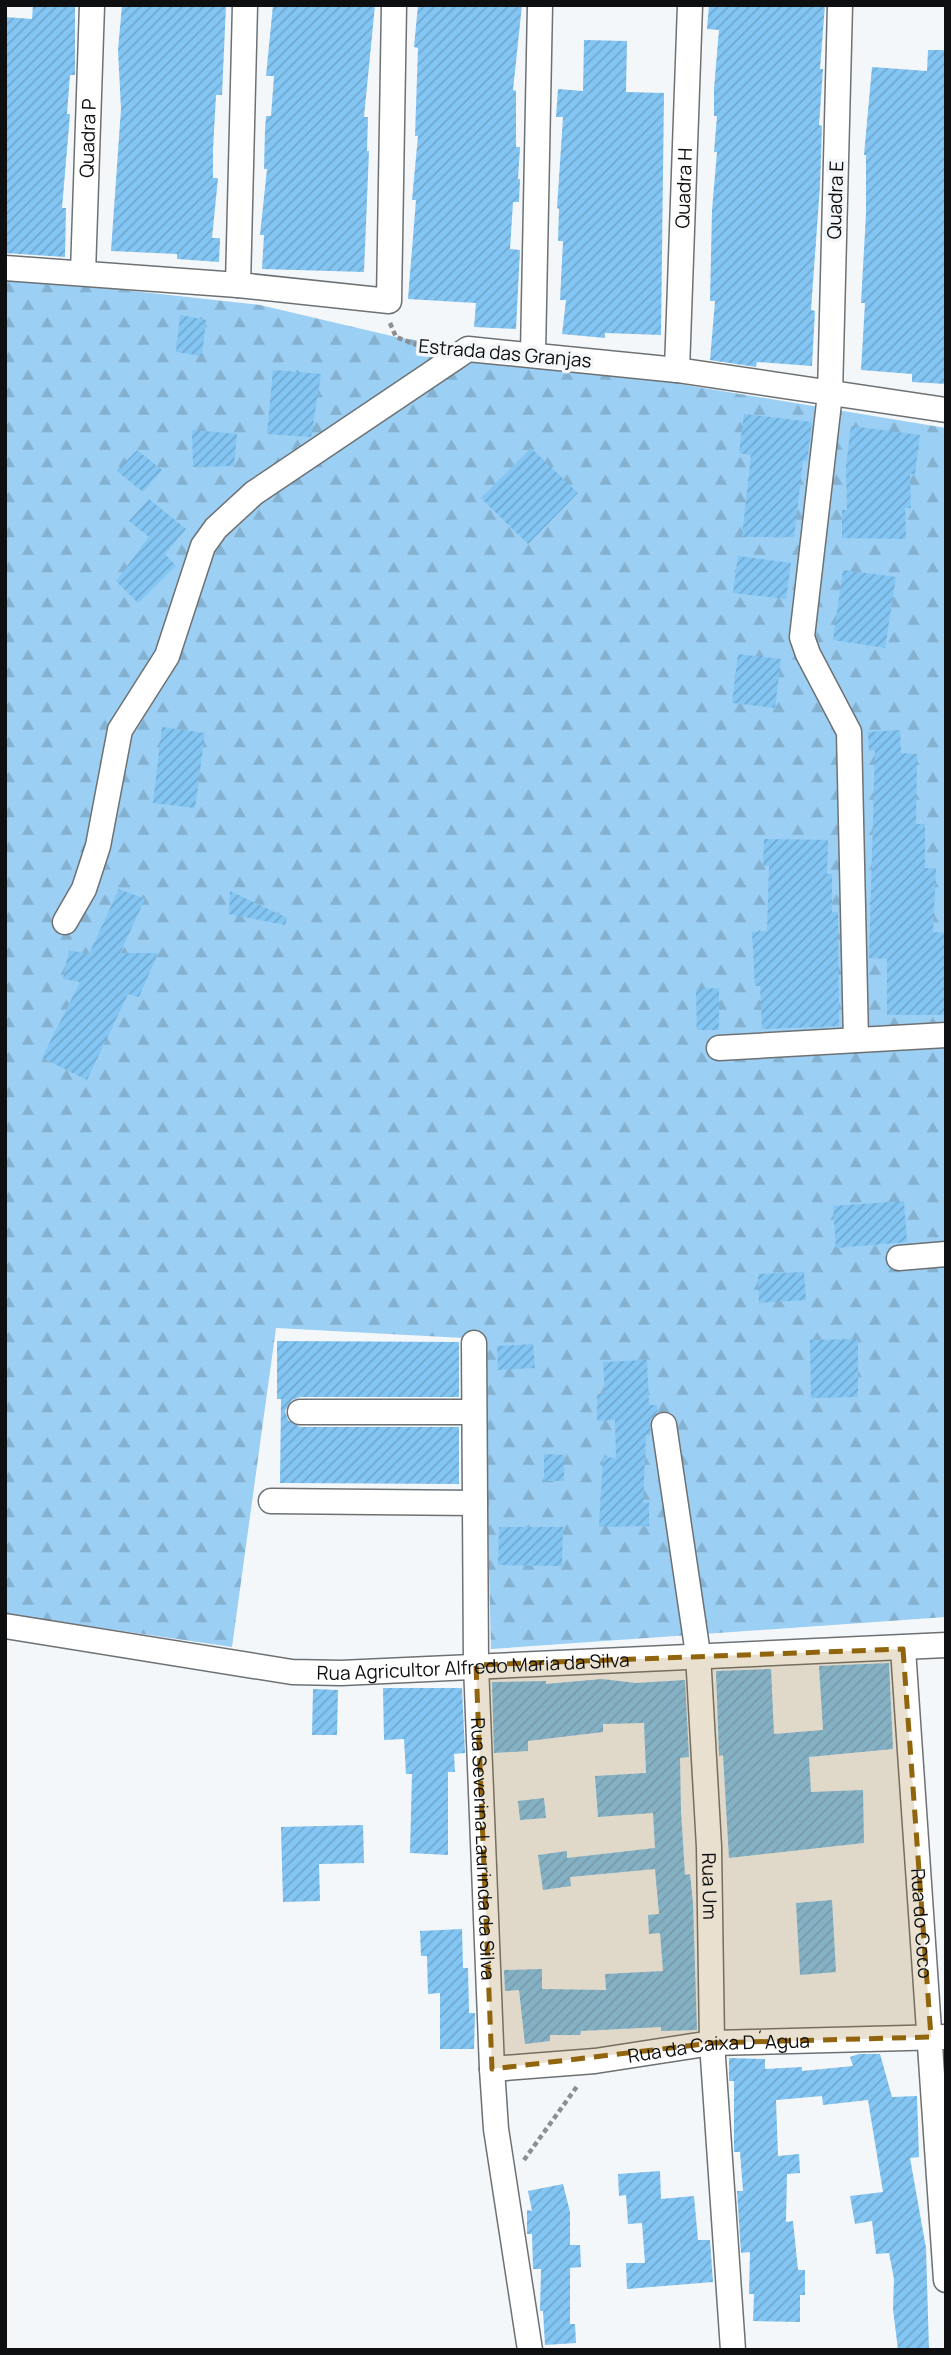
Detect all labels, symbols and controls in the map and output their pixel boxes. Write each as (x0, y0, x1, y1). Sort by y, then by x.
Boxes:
street label: Quadra P (73, 98, 102, 178)
street label: Quadra H (669, 147, 698, 229)
street label: Quadra E (821, 160, 849, 240)
street label: Estrada das Granjas (417, 332, 593, 374)
street label: Rua Agricultor Alfredo Maria da Silva (317, 1647, 630, 1686)
street label: Rua Severina Laurinda da Silva (465, 1717, 501, 1981)
street label: Rua Um (696, 1852, 723, 1920)
street label: Rua do Coco (905, 1867, 938, 1979)
street label: Rua da Caixa D´Agua (626, 2027, 810, 2069)

